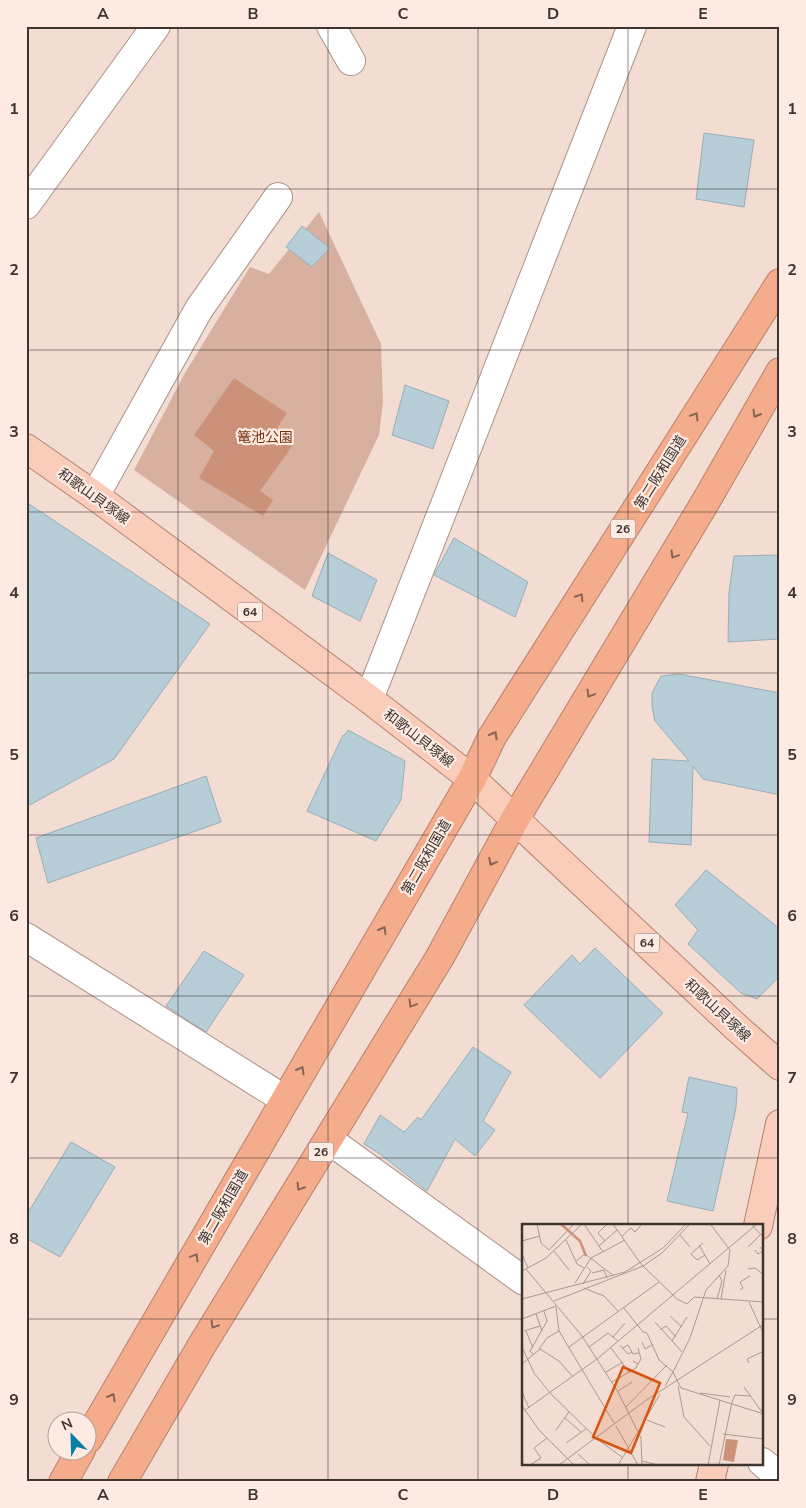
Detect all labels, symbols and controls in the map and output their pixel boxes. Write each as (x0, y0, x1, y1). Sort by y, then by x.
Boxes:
text: A (97, 3, 109, 25)
text: B (247, 3, 259, 25)
text: C (398, 3, 409, 25)
text: D (547, 3, 559, 25)
text: E (698, 3, 708, 25)
text: 1 (9, 98, 19, 120)
text: 1 (787, 98, 797, 120)
text: 2 (9, 259, 19, 281)
text: 2 (787, 259, 797, 281)
one-way arrow (752, 409, 762, 418)
one-way arrow (689, 412, 699, 421)
text: 3 (9, 421, 19, 443)
text: 3 (787, 421, 797, 443)
park label: 篭池公園 (237, 428, 293, 447)
street label: 第二阪和国道 (630, 432, 691, 513)
street label: 和歌山貝塚線 (54, 464, 133, 529)
road number: 26 (610, 520, 636, 538)
one-way arrow (670, 549, 680, 558)
text: 4 (9, 582, 19, 604)
text: 4 (787, 582, 797, 604)
one-way arrow (574, 594, 584, 603)
road number: 64 (238, 602, 262, 622)
one-way arrow (587, 688, 597, 697)
street label: 和歌山貝塚線 (380, 705, 458, 772)
one-way arrow (487, 731, 497, 740)
text: 5 (9, 744, 19, 766)
text: 5 (787, 744, 797, 766)
street label: 第二阪和国道 (397, 816, 456, 898)
one-way arrow (488, 857, 498, 866)
text: 6 (9, 905, 19, 927)
text: 6 (787, 905, 797, 927)
one-way arrow (377, 927, 387, 936)
road number: 64 (634, 934, 660, 952)
street label: 和歌山貝塚線 (680, 975, 755, 1046)
one-way arrow (409, 998, 418, 1007)
text: 7 (9, 1067, 19, 1089)
one-way arrow (294, 1067, 304, 1076)
text: 7 (787, 1067, 797, 1089)
road number: 26 (308, 1142, 334, 1162)
street label: 第二阪和国道 (194, 1166, 253, 1248)
one-way arrow (296, 1182, 306, 1191)
inset map (522, 1224, 764, 1466)
text: 8 (9, 1228, 19, 1250)
text: 8 (787, 1228, 797, 1250)
one-way arrow (188, 1254, 198, 1263)
one-way arrow (211, 1320, 220, 1329)
text: 9 (9, 1389, 19, 1411)
text: 9 (787, 1389, 797, 1411)
one-way arrow (106, 1394, 116, 1403)
north arrow (48, 1410, 98, 1460)
text: N (59, 1414, 76, 1435)
text: A (97, 1484, 109, 1506)
text: B (247, 1484, 259, 1506)
text: C (398, 1484, 409, 1506)
text: D (547, 1484, 559, 1506)
text: E (698, 1484, 708, 1506)

